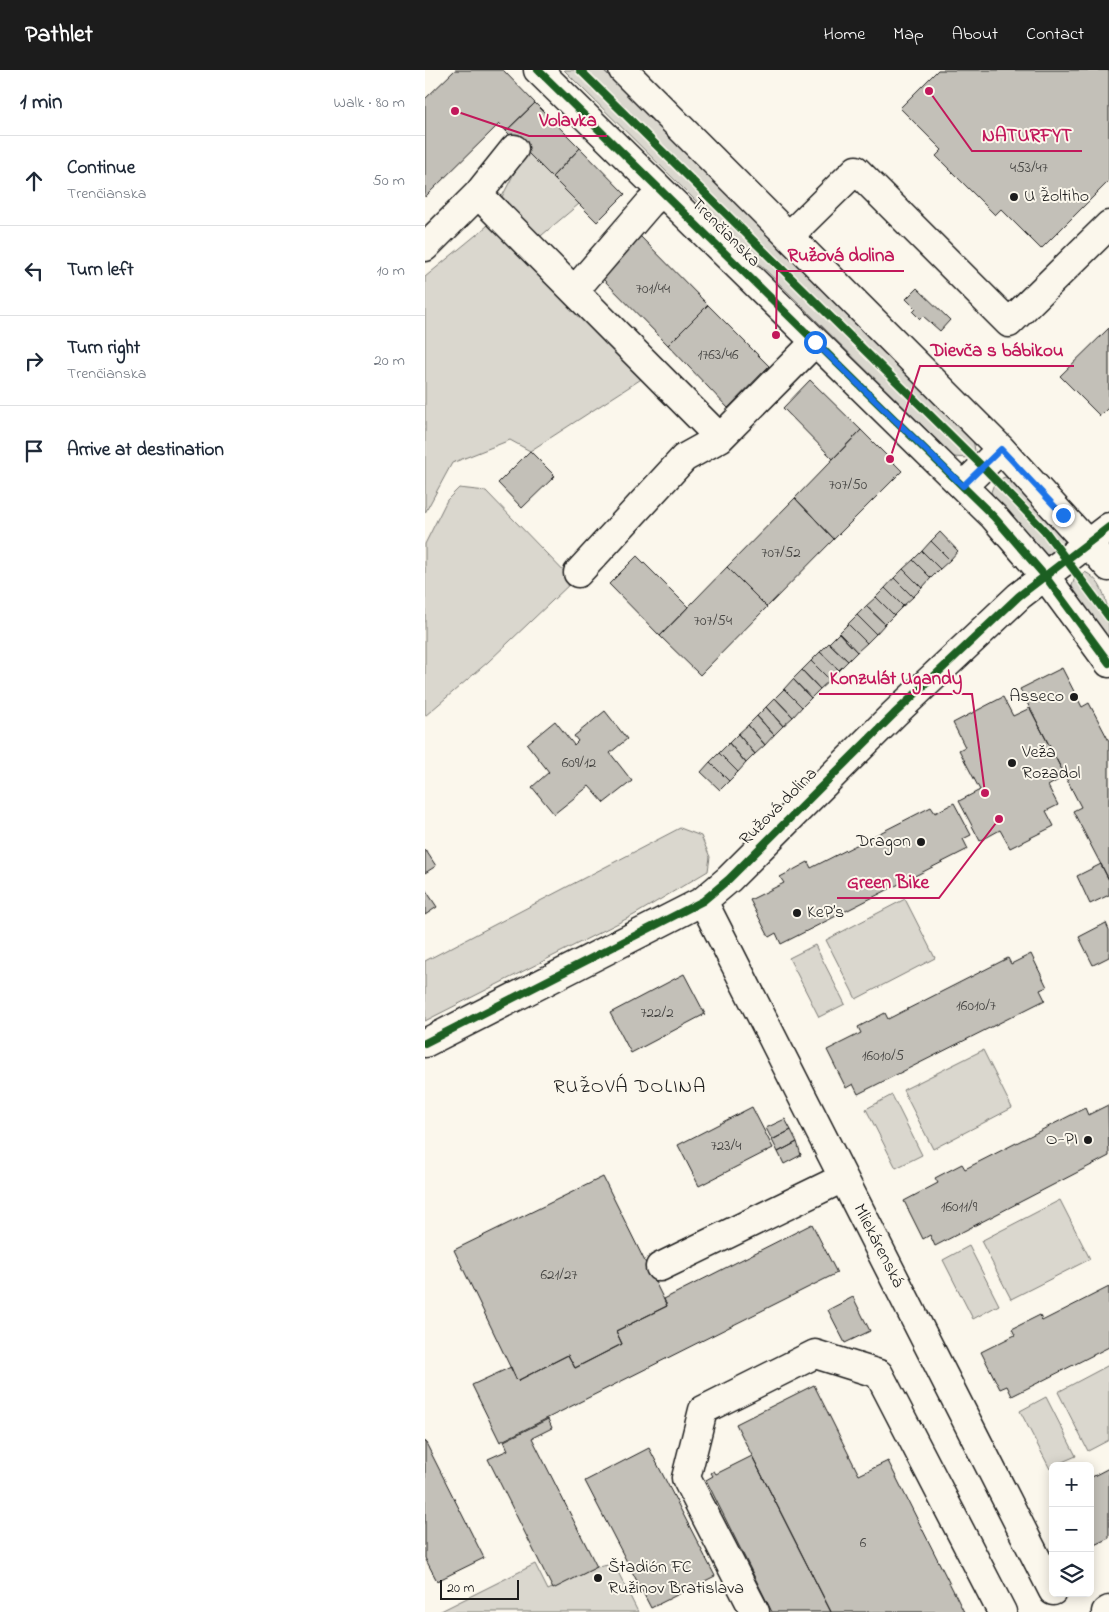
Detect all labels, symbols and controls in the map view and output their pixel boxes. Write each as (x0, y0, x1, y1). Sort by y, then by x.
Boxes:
text: Pathlet (25, 18, 93, 53)
text: Home (824, 22, 865, 48)
text: Map (893, 22, 924, 48)
text: About (952, 22, 998, 48)
text: Contact (1026, 22, 1084, 48)
text: 1 min (20, 88, 62, 118)
text: Walk · 80 m (334, 91, 405, 115)
callout: Volavka (529, 102, 607, 136)
text: Volavka (538, 108, 597, 135)
callout: NATURFYT (972, 117, 1082, 151)
text: NATURFYT (982, 123, 1072, 150)
text: Continue (67, 155, 135, 182)
house number: 453/47 (1010, 157, 1048, 179)
icon: ahead (20, 167, 48, 195)
text: 50 m (373, 169, 405, 193)
text: Trenčianska (67, 182, 147, 206)
place label: U Žoltiho (1024, 184, 1089, 210)
marker: U Žoltiho (1008, 191, 1020, 203)
street label: Trenčianska (684, 192, 766, 274)
callout: Ružová dolina (777, 237, 904, 271)
text: Ružová dolina (787, 243, 895, 270)
icon: left (20, 257, 48, 285)
text: Turn left (67, 257, 134, 284)
text: 10 m (377, 259, 405, 283)
house number: 701/44 (636, 278, 670, 300)
route start (804, 331, 827, 354)
callout: Dievča s bábikou (920, 332, 1074, 366)
text: Turn right (67, 335, 140, 362)
text: Dievča s bábikou (929, 338, 1064, 365)
house number: 1763/46 (697, 344, 739, 366)
icon: right (20, 347, 48, 375)
text: 20 m (374, 349, 405, 373)
text: Trenčianska (67, 362, 147, 386)
icon: arrive (20, 437, 48, 465)
text: Arrive at destination (67, 437, 224, 464)
house number: 707/50 (829, 474, 868, 496)
route end (1052, 504, 1075, 527)
house number: 707/52 (761, 542, 801, 564)
house number: 707/54 (694, 610, 732, 632)
callout: Konzulát Ugandy (819, 660, 972, 694)
text: Konzulát Ugandy (830, 666, 963, 695)
place label: Asseco (1009, 684, 1064, 710)
marker: Asseco (1068, 691, 1080, 703)
place label: Veža Rozadol (1021, 740, 1081, 787)
house number: 609/12 (562, 752, 597, 774)
marker: Veža Rozadol (1006, 757, 1018, 769)
street label: Ružová dolina (734, 762, 824, 852)
place label: Dragon (855, 829, 911, 856)
marker: Dragon (915, 836, 927, 848)
callout: Green Bike (837, 864, 939, 898)
text: Green Bike (847, 870, 929, 897)
place label: KeP’s (807, 900, 844, 926)
marker: KeP’s (791, 907, 803, 919)
house number: 16010/7 (956, 995, 996, 1017)
house number: 722/2 (640, 1002, 674, 1024)
house number: 16010/5 (862, 1045, 905, 1067)
district label: RUŽOVÁ DOLINA (554, 1073, 706, 1102)
place label: O-PI (1046, 1127, 1078, 1153)
marker: O-PI (1082, 1134, 1094, 1146)
house number: 723/4 (711, 1135, 741, 1157)
house number: 16011/9 (941, 1196, 978, 1218)
street label: Mliekárenská (846, 1200, 910, 1292)
house number: 621/27 (540, 1264, 578, 1286)
map controls (1049, 1462, 1094, 1597)
button: + (1049, 1462, 1094, 1507)
button: − (1049, 1507, 1094, 1552)
house number: 6 (860, 1532, 867, 1554)
button: layers (1049, 1552, 1094, 1597)
place label: Štadión FC Ružinov Bratislava (608, 1555, 744, 1602)
marker: Štadión FC Ružinov Bratislava (592, 1572, 604, 1584)
scale bar (440, 1577, 519, 1600)
text: 20 m (447, 1578, 474, 1599)

